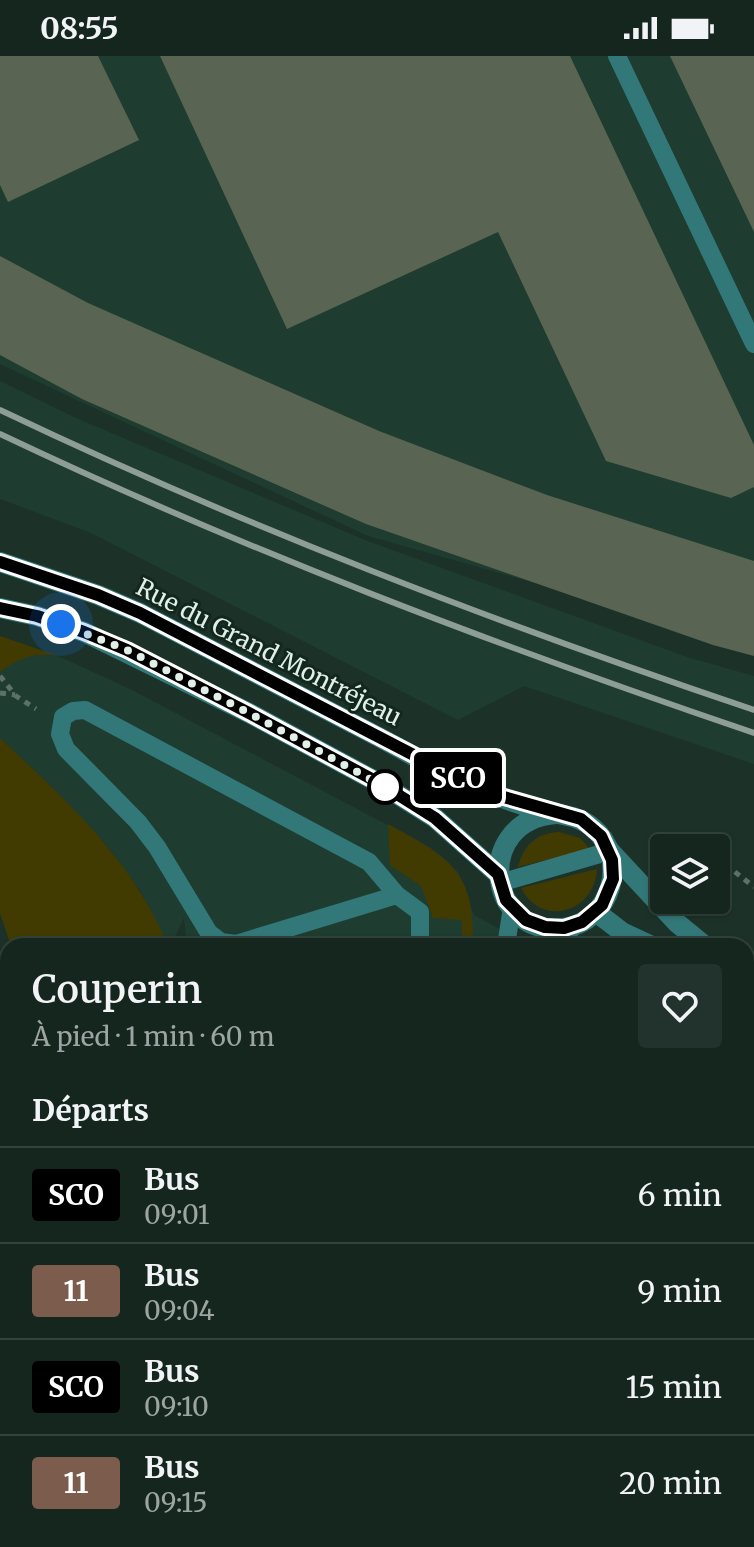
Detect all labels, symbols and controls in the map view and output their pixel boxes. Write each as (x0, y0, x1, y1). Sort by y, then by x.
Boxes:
text: 08:55 (40, 9, 119, 47)
street label: Rue du Grand Montréjeau (131, 571, 407, 733)
your location (41, 604, 81, 644)
line badge: SCO (412, 752, 504, 804)
text: SCO (430, 760, 486, 796)
unlabelled marker (368, 770, 402, 804)
map controls (650, 834, 730, 914)
button: layers (650, 834, 730, 914)
button: heart (638, 964, 722, 1048)
text: Couperin (32, 966, 202, 1013)
text: À pied · 1 min · 60 m (32, 1020, 275, 1053)
text: Départs (32, 1091, 149, 1129)
text: Bus (144, 1160, 200, 1198)
text: 6 min (637, 1176, 722, 1214)
text: SCO (48, 1177, 104, 1213)
text: 09:01 (144, 1198, 210, 1231)
text: Bus (144, 1256, 200, 1294)
text: 9 min (637, 1272, 722, 1310)
text: 11 (63, 1273, 89, 1309)
text: 09:04 (144, 1294, 214, 1327)
text: Bus (144, 1352, 200, 1390)
text: 15 min (625, 1368, 722, 1406)
text: SCO (48, 1369, 104, 1405)
text: 09:10 (144, 1390, 209, 1423)
text: Bus (144, 1448, 200, 1486)
text: 20 min (619, 1464, 722, 1502)
text: 11 (63, 1465, 89, 1501)
text: 09:15 (144, 1486, 207, 1519)

